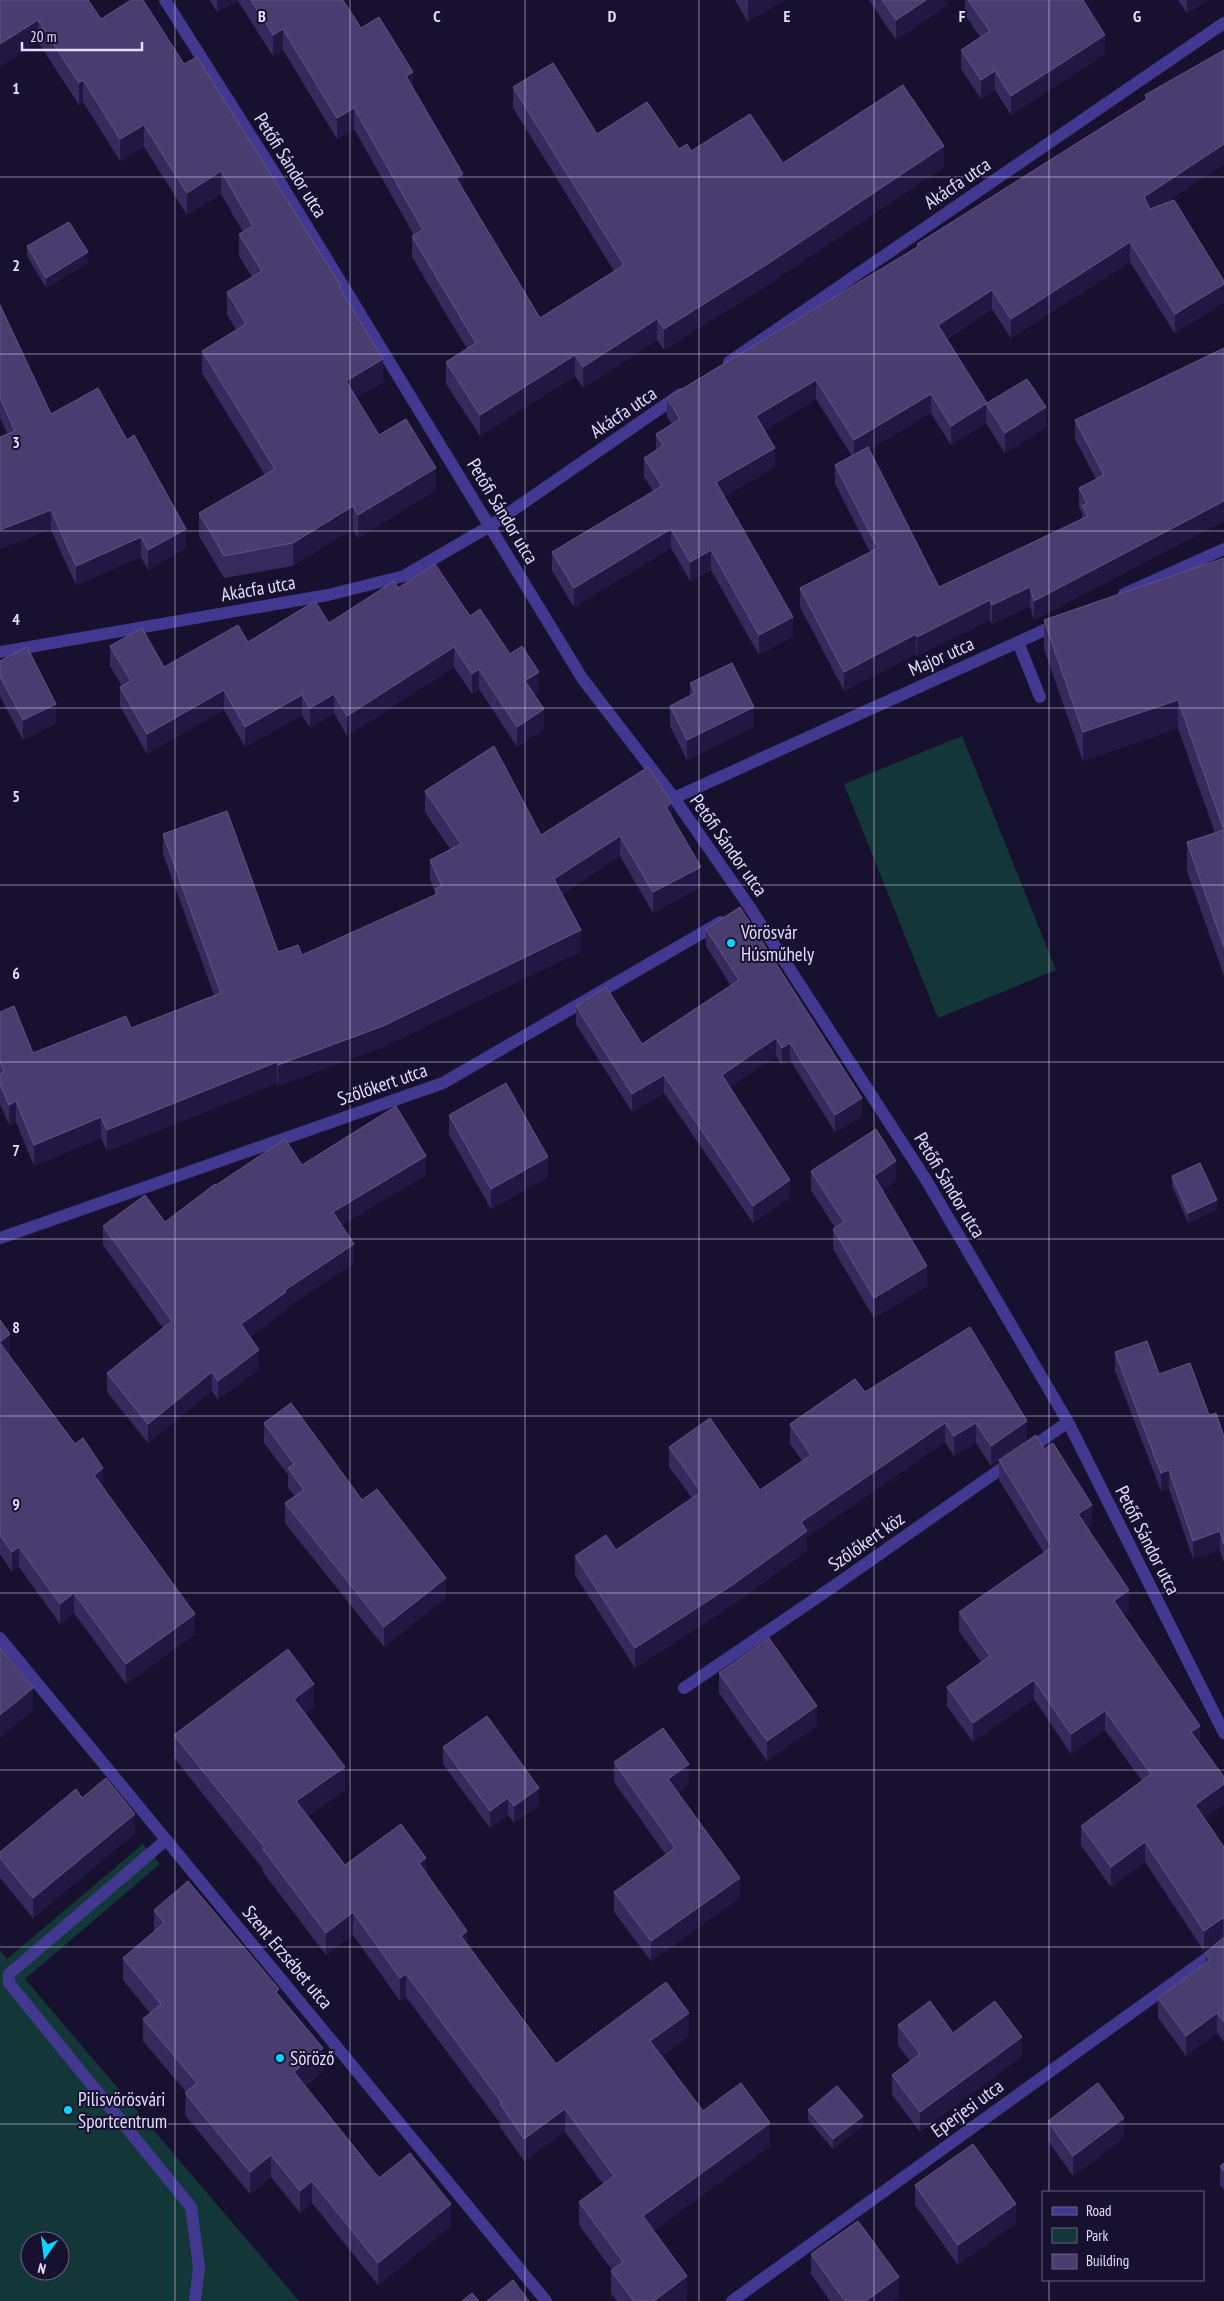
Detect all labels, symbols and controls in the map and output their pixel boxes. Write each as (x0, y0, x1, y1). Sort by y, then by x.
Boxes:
text: B (258, 6, 266, 26)
text: C (433, 6, 441, 26)
text: D (608, 6, 617, 26)
text: E (784, 6, 791, 26)
text: F (959, 6, 966, 26)
text: G (1133, 6, 1141, 26)
scale bar (22, 20, 142, 52)
text: 20 m (30, 27, 56, 46)
text: 1 (12, 78, 20, 98)
street label: Petőfi Sándor utca (249, 108, 333, 222)
street label: Akácfa utca (919, 152, 995, 214)
text: 2 (12, 255, 20, 275)
street label: Akácfa utca (585, 381, 661, 443)
text: 3 (12, 432, 20, 452)
street label: Petőfi Sándor utca (462, 454, 544, 568)
street label: Akácfa utca (219, 570, 297, 606)
text: 4 (12, 609, 20, 629)
street label: Major utca (905, 631, 977, 681)
text: 5 (12, 786, 20, 806)
street label: Petőfi Sándor utca (685, 789, 773, 901)
place label: Vörösvár Húsműhely (740, 920, 815, 966)
marker: Vörösvár Húsműhely (725, 937, 737, 949)
text: 6 (12, 963, 20, 983)
street label: Szőlőkert utca (334, 1057, 430, 1111)
street label: Petőfi Sándor utca (909, 1128, 991, 1242)
text: 7 (12, 1140, 20, 1160)
text: 8 (12, 1317, 20, 1337)
street label: Petőfi Sándor utca (1110, 1482, 1186, 1598)
text: 9 (12, 1494, 20, 1514)
street label: Szőlőkert köz (823, 1506, 909, 1576)
street label: Szent Erzsébet utca (238, 1900, 338, 2014)
place label: Söröző (290, 2046, 334, 2070)
marker: Söröző (274, 2052, 286, 2064)
street label: Eperjesi utca (926, 2074, 1008, 2142)
place label: Pilisvörösvári Sportcentrum (78, 2087, 167, 2133)
marker: Pilisvörösvári Sportcentrum (62, 2104, 74, 2116)
legend (1042, 2191, 1204, 2281)
text: Road (1086, 2201, 1112, 2220)
text: Park (1086, 2226, 1108, 2245)
north arrow (20, 2231, 70, 2281)
text: Building (1086, 2251, 1129, 2270)
text: N (36, 2259, 48, 2278)

